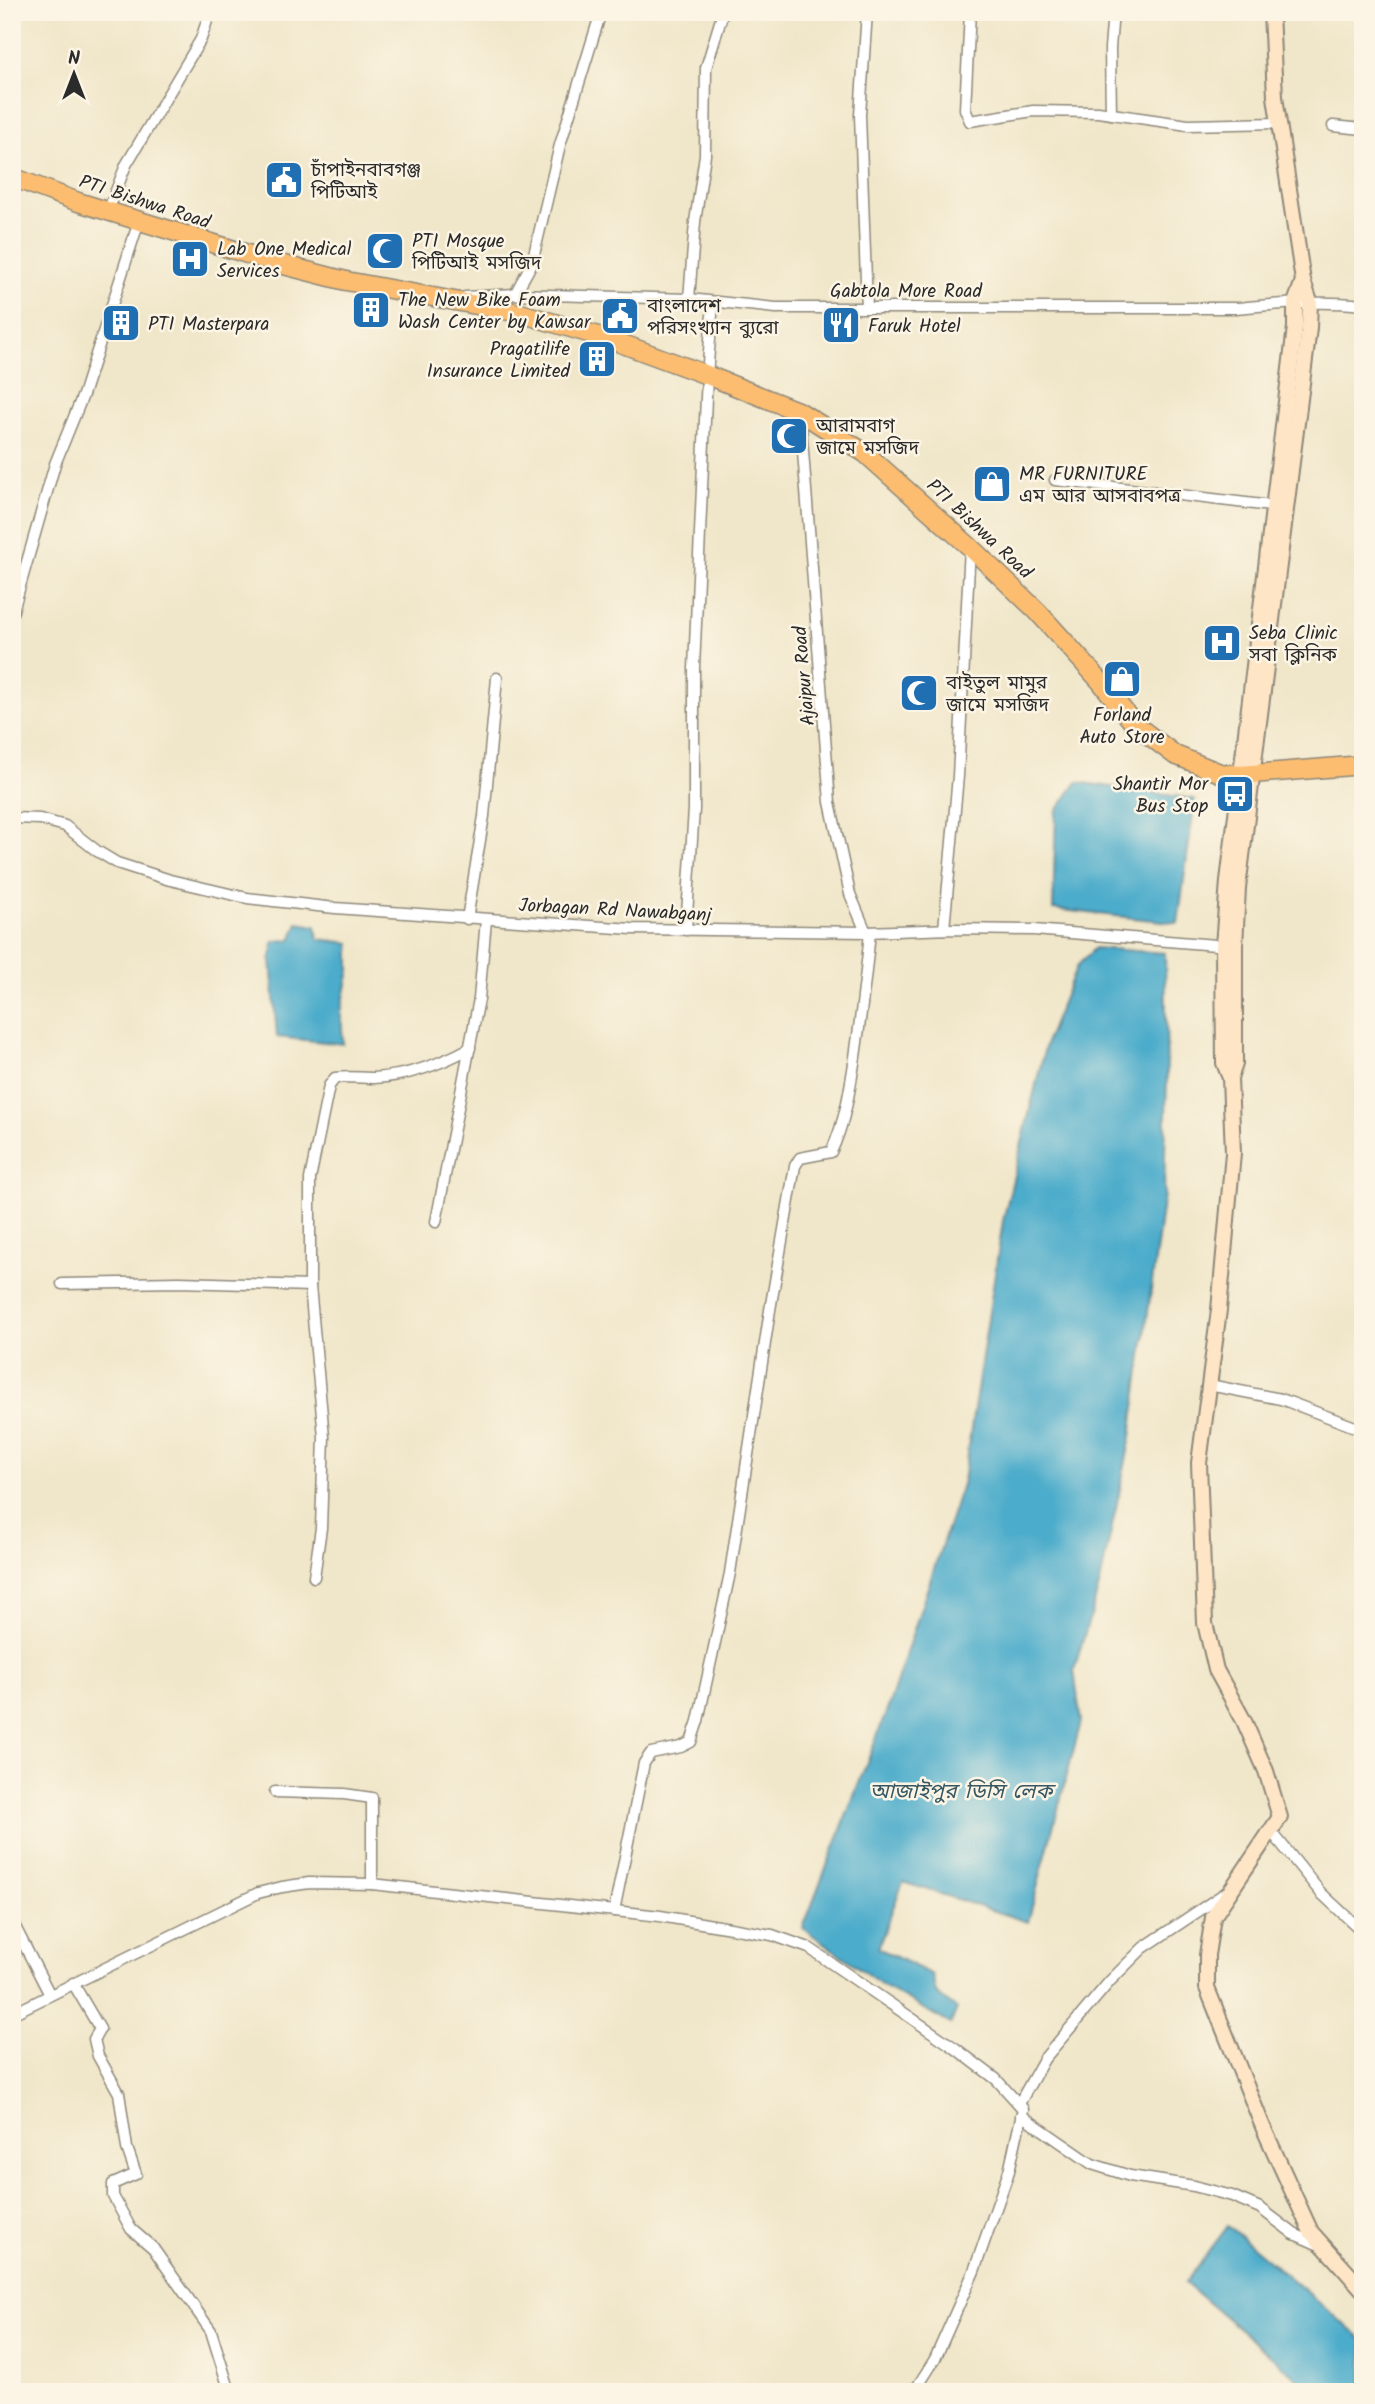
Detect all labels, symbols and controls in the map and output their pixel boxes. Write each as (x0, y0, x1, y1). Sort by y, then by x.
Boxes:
north arrow (38, 38, 108, 108)
text: N (68, 44, 80, 74)
place label: চাঁপাইনবাবগঞ্জ পিটিআই (310, 156, 421, 208)
public building icon: চাঁপাইনবাবগঞ্জ পিটিআই (263, 159, 305, 201)
street label: PTI Bishwa Road (75, 168, 214, 238)
place label: PTI Mosque পিটিআই মসজিদ (411, 227, 542, 279)
mosque icon: PTI Mosque পিটিআই মসজিদ (364, 230, 406, 272)
place label: Lab One Medical Services (217, 235, 352, 287)
hospital icon: Lab One Medical Services (169, 238, 211, 280)
street label: Gabtola More Road (830, 277, 982, 307)
place label: The New Bike Foam Wash Center by Kawsar (398, 286, 592, 338)
building icon: The New Bike Foam Wash Center by Kawsar (350, 289, 392, 331)
place label: বাংলাদেশ পরিসংখ্যান ব্যুরো (646, 292, 780, 344)
public building icon: বাংলাদেশ পরিসংখ্যান ব্যুরো (599, 295, 641, 337)
building icon: PTI Masterpara (100, 302, 142, 344)
restaurant icon: Faruk Hotel (820, 304, 862, 346)
place label: PTI Masterpara (148, 310, 269, 340)
place label: Faruk Hotel (868, 312, 961, 342)
place label: Pragatilife Insurance Limited (427, 335, 571, 387)
building icon: Pragatilife Insurance Limited (576, 338, 618, 380)
place label: আরামবাগ জামে মসজিদ (815, 412, 919, 464)
mosque icon: আরামবাগ জামে মসজিদ (768, 415, 810, 457)
place label: MR FURNITURE এম আর আসবাবপত্র (1019, 460, 1181, 512)
shop icon: MR FURNITURE এম আর আসবাবপত্র (971, 463, 1013, 505)
street label: PTI Bishwa Road (919, 472, 1039, 587)
place label: Seba Clinic সবা ক্লিনিক (1248, 619, 1338, 671)
hospital icon: Seba Clinic সবা ক্লিনিক (1201, 622, 1243, 664)
street label: Ajaipur Road (786, 624, 824, 727)
shop icon: Forland Auto Store (1101, 658, 1143, 700)
place label: বাইতুল মামুর জামে মসজিদ (945, 669, 1049, 721)
mosque icon: বাইতুল মামুর জামে মসজিদ (898, 672, 940, 714)
place label: Forland Auto Store (1079, 701, 1165, 753)
place label: Shantir Mor Bus Stop (1113, 770, 1210, 822)
bus stop icon: Shantir Mor Bus Stop (1214, 773, 1256, 815)
street label: Jorbagan Rd Nawabganj (518, 891, 713, 931)
water label: আজাইপুর ডিসি লেক (870, 1776, 1056, 1809)

